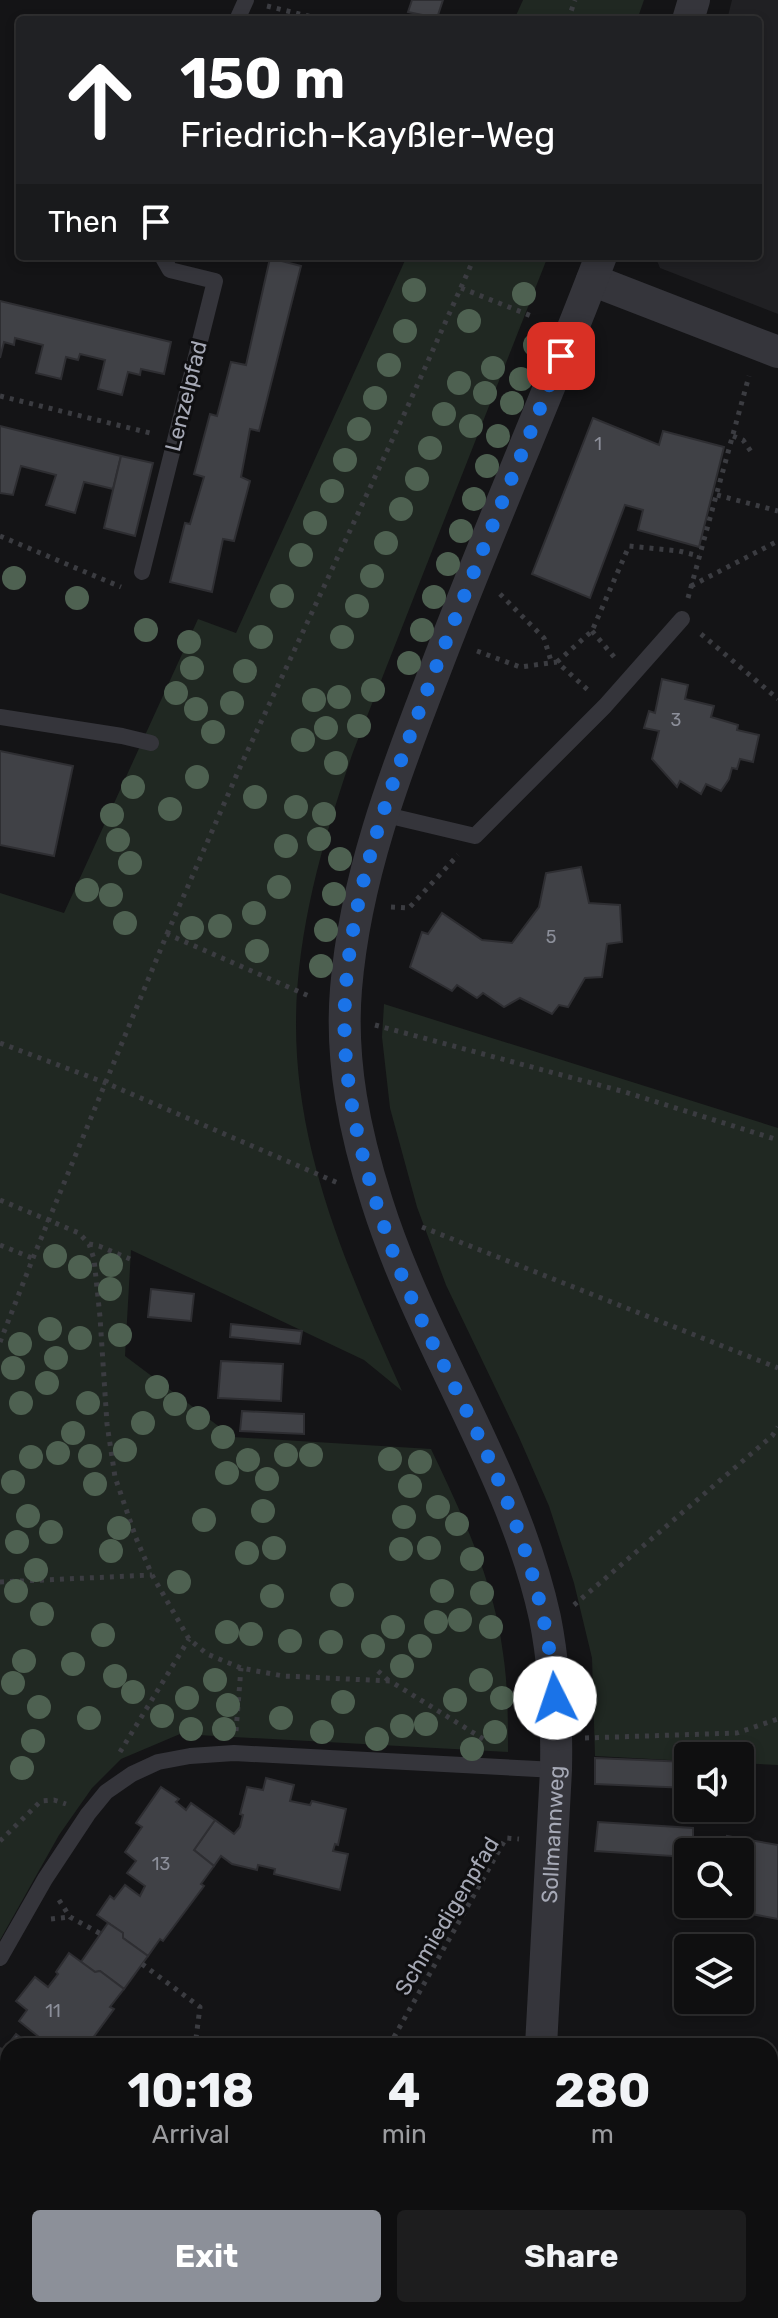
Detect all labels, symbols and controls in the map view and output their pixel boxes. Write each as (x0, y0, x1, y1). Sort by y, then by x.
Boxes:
text: 150 m (180, 46, 345, 112)
icon: ahead (48, 48, 152, 152)
text: Friedrich-Kayßler-Weg (180, 113, 555, 156)
icon: arrive (134, 200, 178, 244)
text: Then (48, 204, 118, 240)
pin (527, 322, 595, 390)
icon: arrive (539, 334, 583, 378)
street label: Lenzelpfad (159, 338, 213, 454)
house number: 1 (594, 433, 602, 455)
house number: 3 (671, 709, 681, 731)
house number: 5 (546, 926, 556, 948)
position arrow (513, 1656, 597, 1740)
map controls (674, 1742, 754, 2014)
button: sound (674, 1742, 754, 1822)
street label: Sollmannweg (535, 1765, 570, 1904)
street label: Schmiedigenpfad (389, 1832, 505, 2000)
button: search (674, 1838, 754, 1918)
house number: 13 (152, 1853, 170, 1875)
button: layers (674, 1934, 754, 2014)
house number: 11 (45, 2000, 61, 2022)
text: 10:18 (127, 2062, 254, 2119)
text: 4 (388, 2062, 421, 2119)
text: 280 (554, 2062, 651, 2119)
text: Arrival (152, 2119, 230, 2150)
text: min (382, 2119, 427, 2150)
text: m (591, 2119, 614, 2150)
button: Exit (32, 2210, 381, 2302)
button: Share (397, 2210, 746, 2302)

